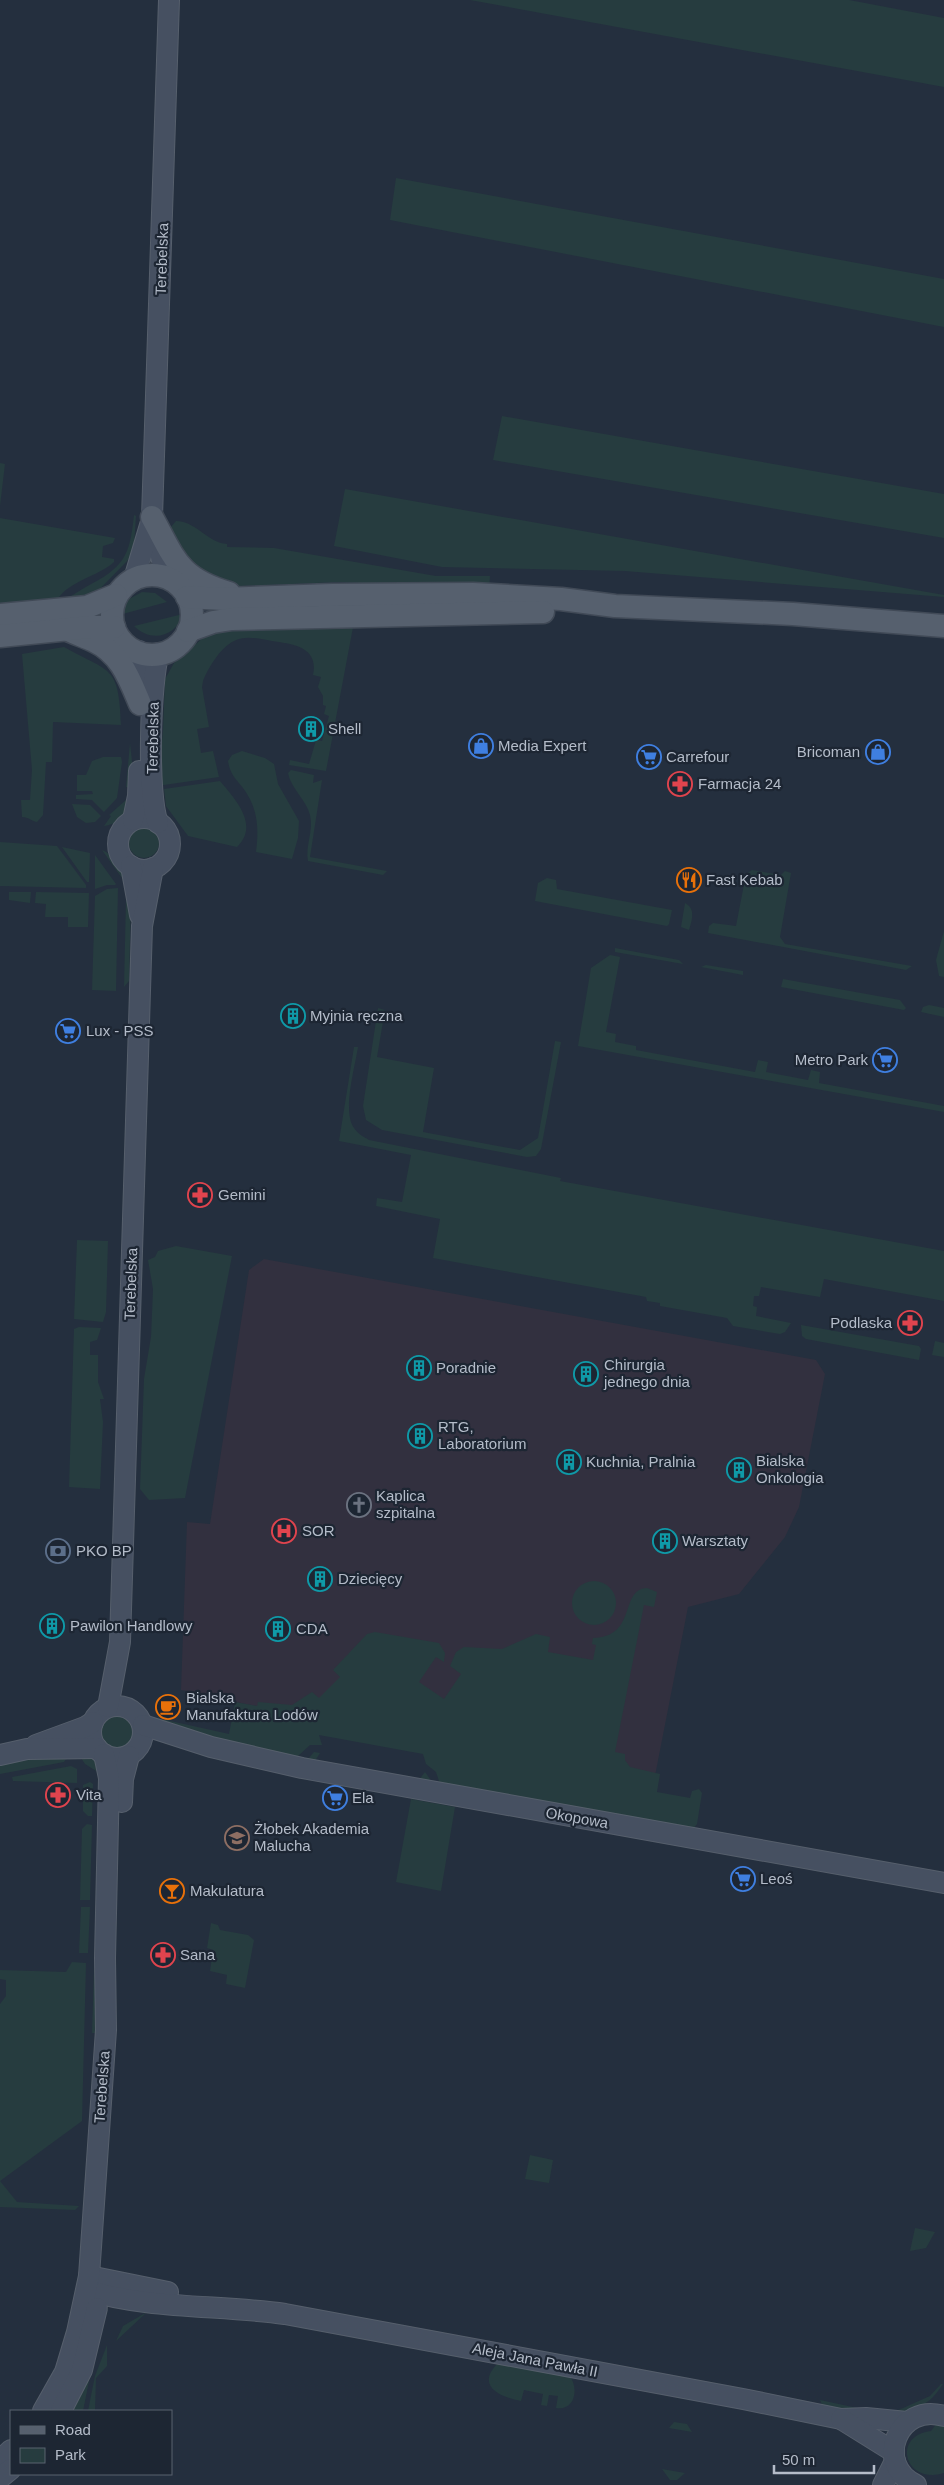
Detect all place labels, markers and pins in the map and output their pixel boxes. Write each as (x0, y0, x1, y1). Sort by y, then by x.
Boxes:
building icon: Shell (298, 716, 324, 742)
place label: Shell (328, 720, 361, 737)
shop icon: Media Expert (468, 733, 494, 759)
place label: Media Expert (498, 737, 587, 754)
shop icon: Bricoman (865, 739, 891, 765)
place label: Bricoman (797, 743, 860, 760)
supermarket icon: Carrefour (636, 744, 662, 770)
place label: Carrefour (666, 748, 729, 765)
pharmacy icon: Farmacja 24 (667, 771, 693, 797)
place label: Farmacja 24 (698, 775, 781, 792)
restaurant icon: Fast Kebab (676, 867, 702, 893)
place label: Fast Kebab (706, 871, 783, 888)
building icon: Myjnia ręczna (280, 1003, 306, 1029)
place label: Myjnia ręczna (310, 1007, 403, 1024)
supermarket icon: Lux - PSS (55, 1018, 81, 1044)
place label: Lux - PSS (86, 1022, 154, 1039)
supermarket icon: Metro Park (872, 1047, 898, 1073)
place label: Metro Park (795, 1051, 868, 1068)
pharmacy icon: Gemini (187, 1182, 213, 1208)
place label: Gemini (218, 1186, 266, 1203)
pharmacy icon: Podlaska (897, 1310, 923, 1336)
place label: Podlaska (830, 1314, 893, 1331)
building icon: Poradnie (406, 1355, 432, 1381)
place label: Chirurgia jednego dnia (603, 1356, 691, 1390)
place label: Poradnie (436, 1359, 496, 1376)
building icon: Chirurgia jednego dnia (573, 1361, 599, 1387)
place label: RTG, Laboratorium (438, 1418, 526, 1452)
building icon: RTG, Laboratorium (407, 1423, 433, 1449)
building icon: Kuchnia, Pralnia (556, 1449, 582, 1475)
place label: Bialska Onkologia (756, 1452, 824, 1486)
place label: Kuchnia, Pralnia (586, 1453, 696, 1470)
building icon: Bialska Onkologia (726, 1457, 752, 1483)
place label: Kaplica szpitalna (376, 1487, 436, 1521)
church icon: Kaplica szpitalna (346, 1492, 372, 1518)
hospital icon: SOR (271, 1518, 297, 1544)
place label: SOR (302, 1522, 335, 1539)
building icon: Warsztaty (652, 1528, 678, 1554)
place label: Warsztaty (682, 1532, 749, 1549)
bank icon: PKO BP (45, 1538, 71, 1564)
place label: PKO BP (76, 1542, 132, 1559)
building icon: Dziecięcy (307, 1566, 333, 1592)
place label: Dziecięcy (338, 1570, 403, 1587)
building icon: Pawilon Handlowy (39, 1613, 65, 1639)
building icon: CDA (265, 1616, 291, 1642)
place label: Pawilon Handlowy (70, 1617, 193, 1634)
place label: CDA (296, 1620, 328, 1637)
place label: Bialska Manufaktura Lodów (186, 1689, 318, 1723)
cafe icon: Bialska Manufaktura Lodów (155, 1694, 181, 1720)
pharmacy icon: Vita (45, 1782, 71, 1808)
supermarket icon: Ela (322, 1785, 348, 1811)
place label: Vita (76, 1786, 102, 1803)
place label: Ela (352, 1789, 374, 1806)
place label: Żłobek Akademia Malucha (254, 1820, 370, 1854)
school or university icon: Żłobek Akademia Malucha (224, 1825, 250, 1851)
supermarket icon: Leoś (730, 1866, 756, 1892)
place label: Leoś (760, 1870, 793, 1887)
bar icon: Makulatura (159, 1878, 185, 1904)
place label: Makulatura (190, 1882, 265, 1899)
pharmacy icon: Sana (150, 1942, 176, 1968)
place label: Sana (180, 1946, 216, 1963)

